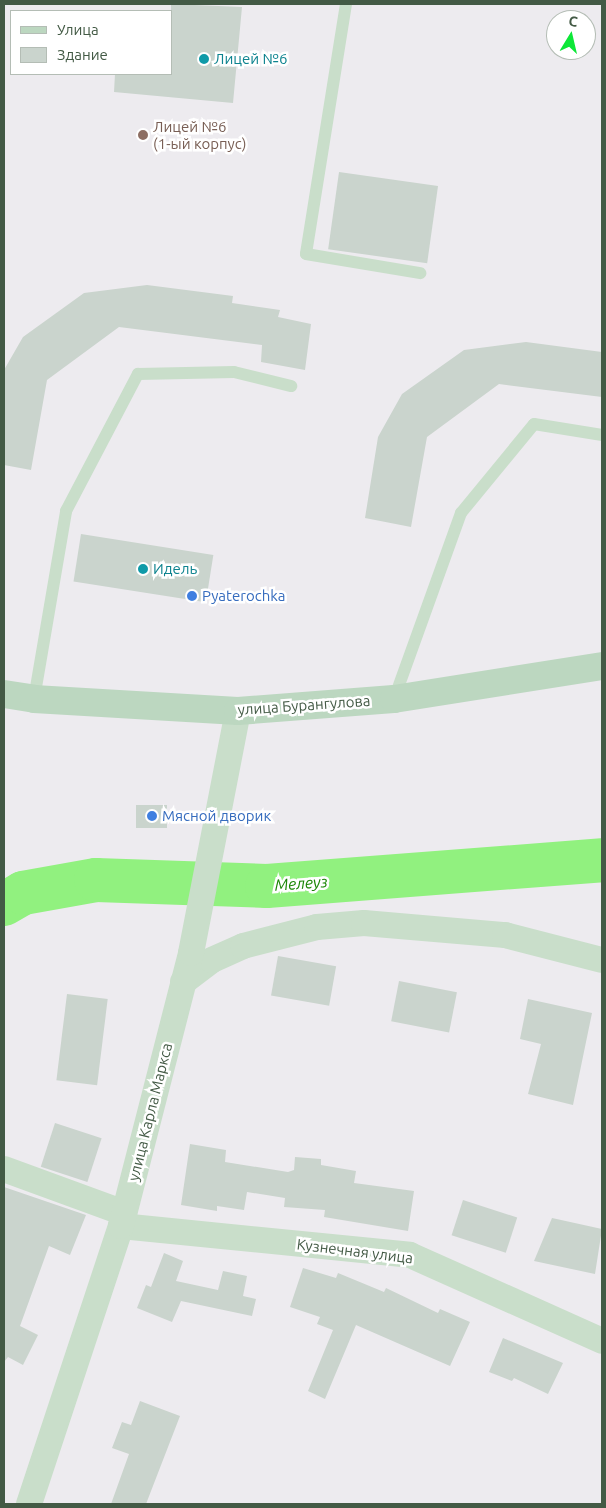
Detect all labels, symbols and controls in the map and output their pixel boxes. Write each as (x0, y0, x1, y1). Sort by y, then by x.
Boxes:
legend (10, 10, 172, 75)
north arrow (546, 10, 596, 60)
text: С (568, 13, 579, 30)
text: Улица (57, 21, 99, 38)
text: Здание (57, 46, 108, 63)
place label: Лицей №6 (214, 50, 288, 68)
marker: Лицей №6 (198, 53, 210, 65)
place label: Лицей №6 (1-ый корпус) (153, 117, 247, 152)
marker: Лицей №6 (1-ый корпус) (137, 129, 149, 141)
place label: Идель (153, 560, 197, 578)
marker: Идель (137, 563, 149, 575)
place label: Pyaterochka (202, 587, 285, 605)
marker: Pyaterochka (186, 590, 198, 602)
street label: улица Бурангулова (237, 691, 371, 719)
place label: Мясной дворик (162, 807, 271, 825)
marker: Мясной дворик (146, 810, 158, 822)
water label: Мелеуз (274, 872, 328, 894)
street label: улица Карла Маркса (124, 1041, 176, 1183)
street label: Кузнечная улица (296, 1235, 414, 1267)

